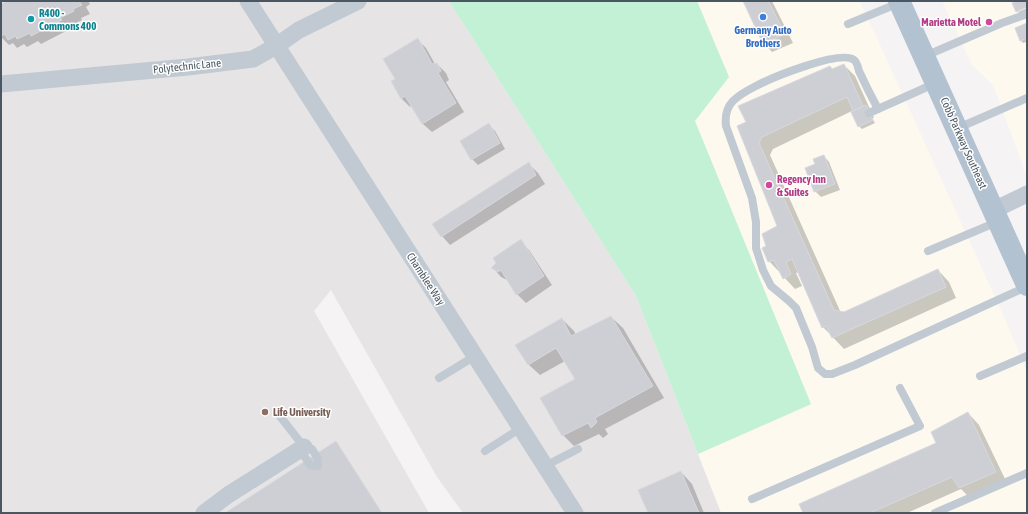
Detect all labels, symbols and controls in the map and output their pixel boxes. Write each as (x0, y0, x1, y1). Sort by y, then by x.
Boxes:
place label: R400 - Commons 400 (39, 7, 96, 32)
marker: Germany Auto Brothers (758, 12, 768, 22)
marker: R400 - Commons 400 (26, 14, 36, 24)
place label: Marietta Motel (921, 16, 982, 28)
marker: Marietta Motel (984, 17, 994, 27)
place label: Germany Auto Brothers (734, 24, 792, 49)
street label: Polytechnic Lane (152, 56, 222, 76)
street label: Cobb Parkway Southeast (938, 95, 990, 191)
place label: Regency Inn & Suites (777, 173, 826, 198)
marker: Regency Inn & Suites (764, 180, 774, 190)
street label: Chamblee Way (405, 251, 448, 308)
place label: Life University (273, 406, 331, 418)
marker: Life University (260, 407, 270, 417)

